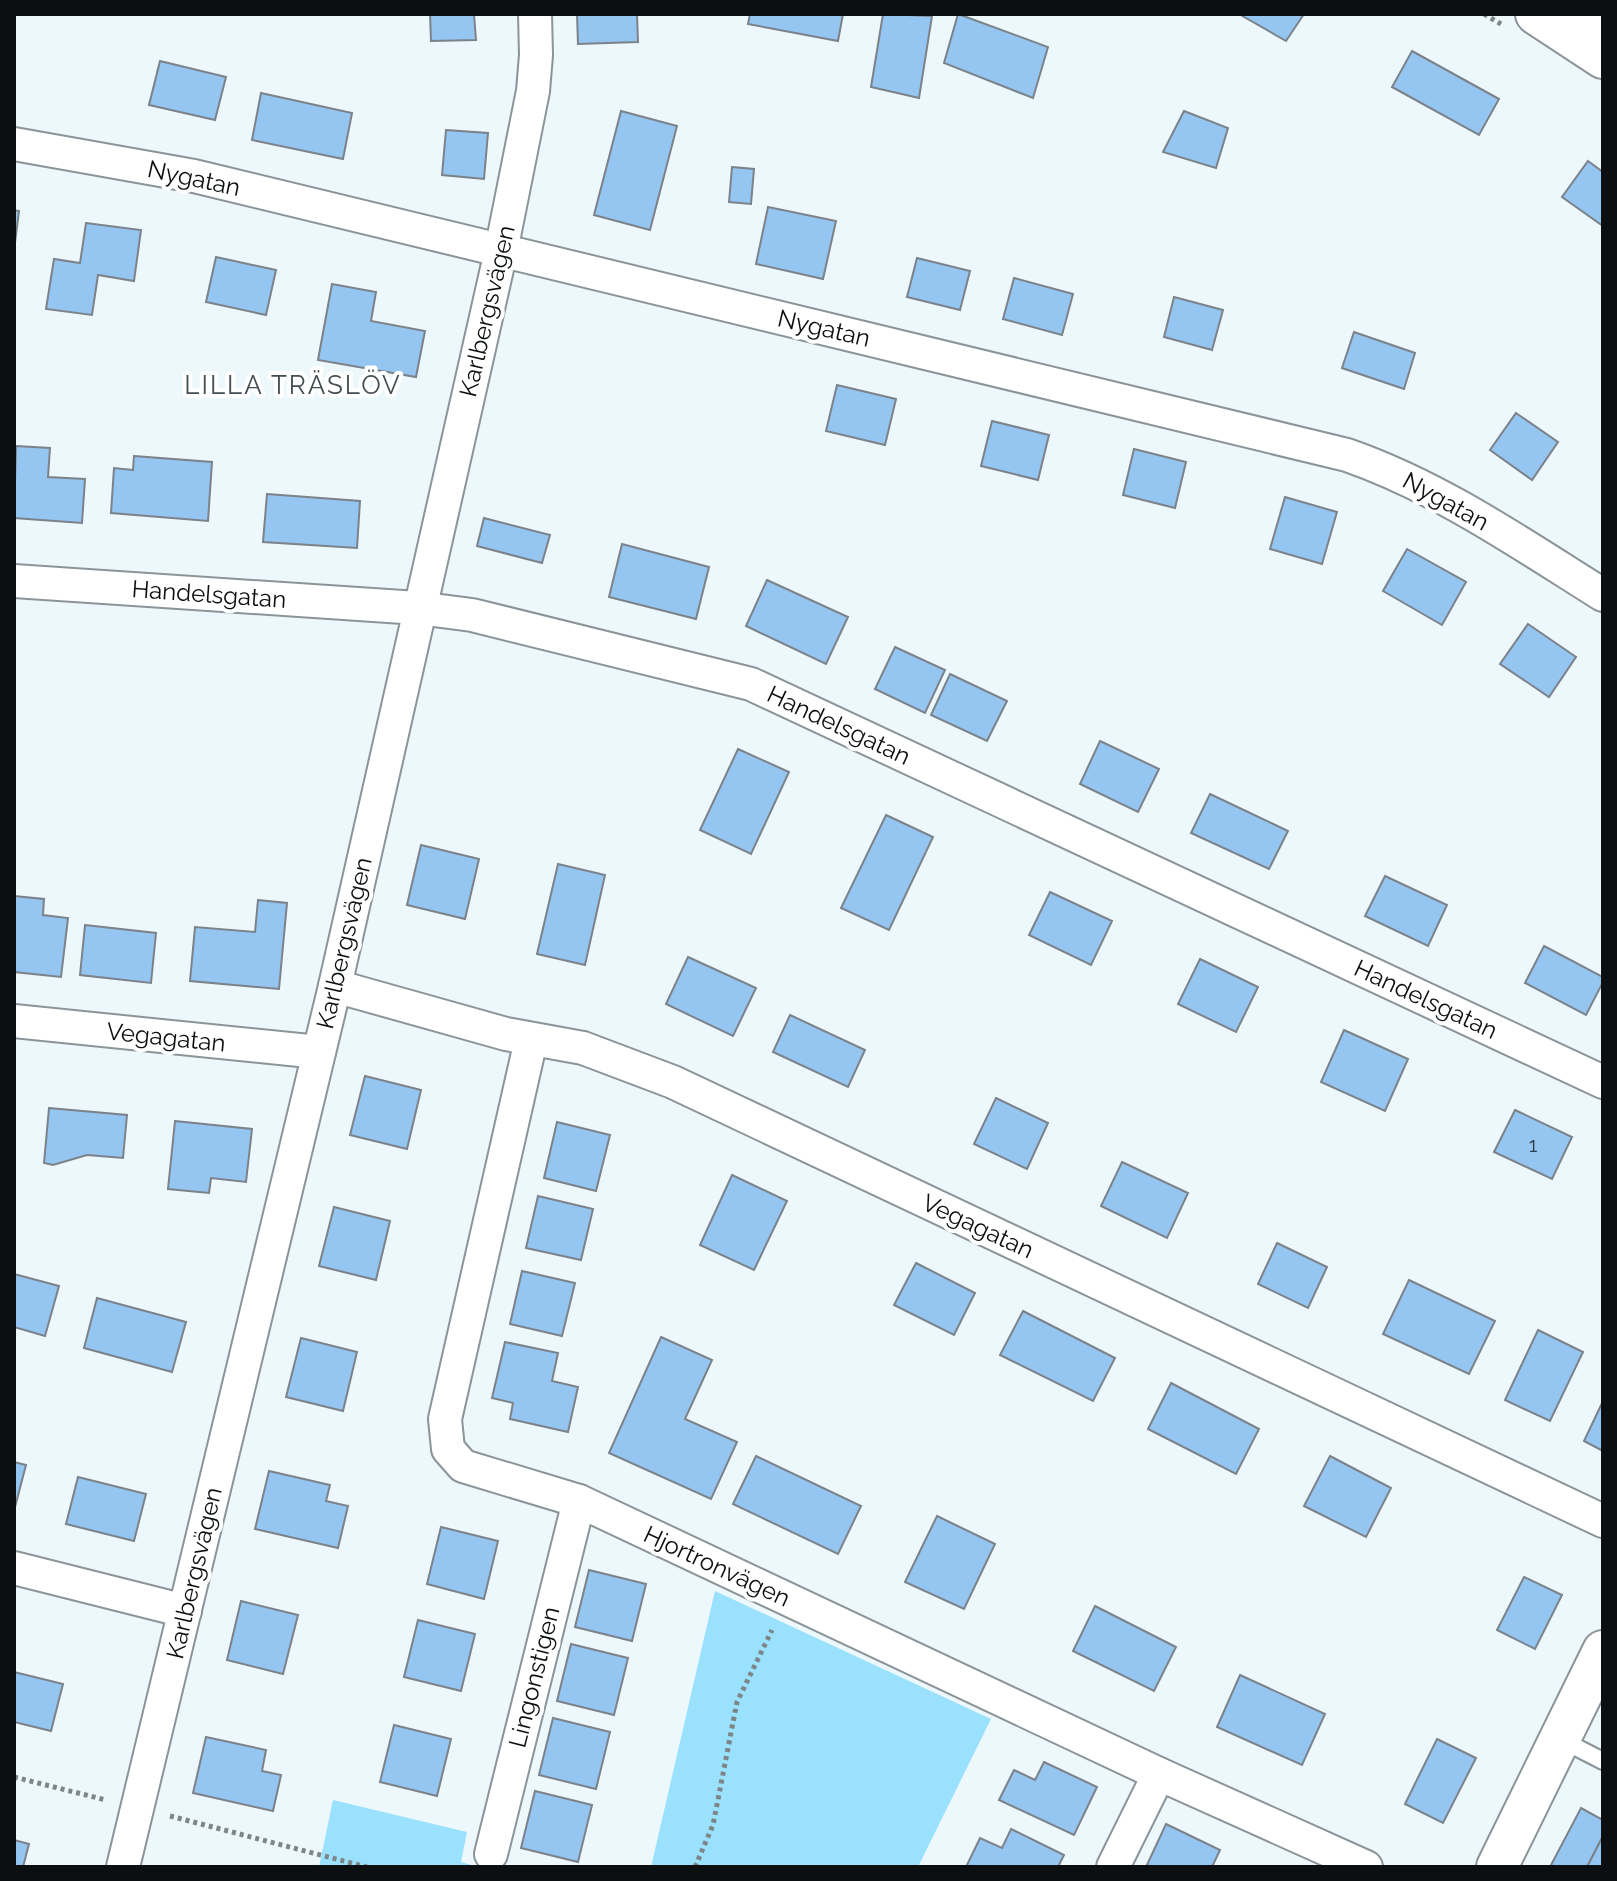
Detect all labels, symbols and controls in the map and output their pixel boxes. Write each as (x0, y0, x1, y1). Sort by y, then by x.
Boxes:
street label: Nygatan (145, 154, 243, 202)
street label: Karlbergsvägen (453, 222, 521, 400)
street label: Nygatan (775, 303, 873, 353)
district label: LILLA TRÄSLÖV (184, 369, 402, 400)
street label: Nygatan (1398, 466, 1494, 536)
street label: Handelsgatan (131, 574, 287, 614)
street label: Handelsgatan (763, 679, 915, 771)
street label: Karlbergsvägen (310, 854, 378, 1032)
street label: Handelsgatan (1350, 953, 1502, 1045)
street label: Vegagatan (105, 1016, 227, 1058)
house number: 1 (1529, 1133, 1538, 1157)
street label: Vegagatan (918, 1188, 1038, 1264)
street label: Karlbergsvägen (160, 1484, 228, 1662)
street label: Hjortronvägen (639, 1519, 795, 1613)
street label: Lingonstigen (502, 1604, 566, 1750)

